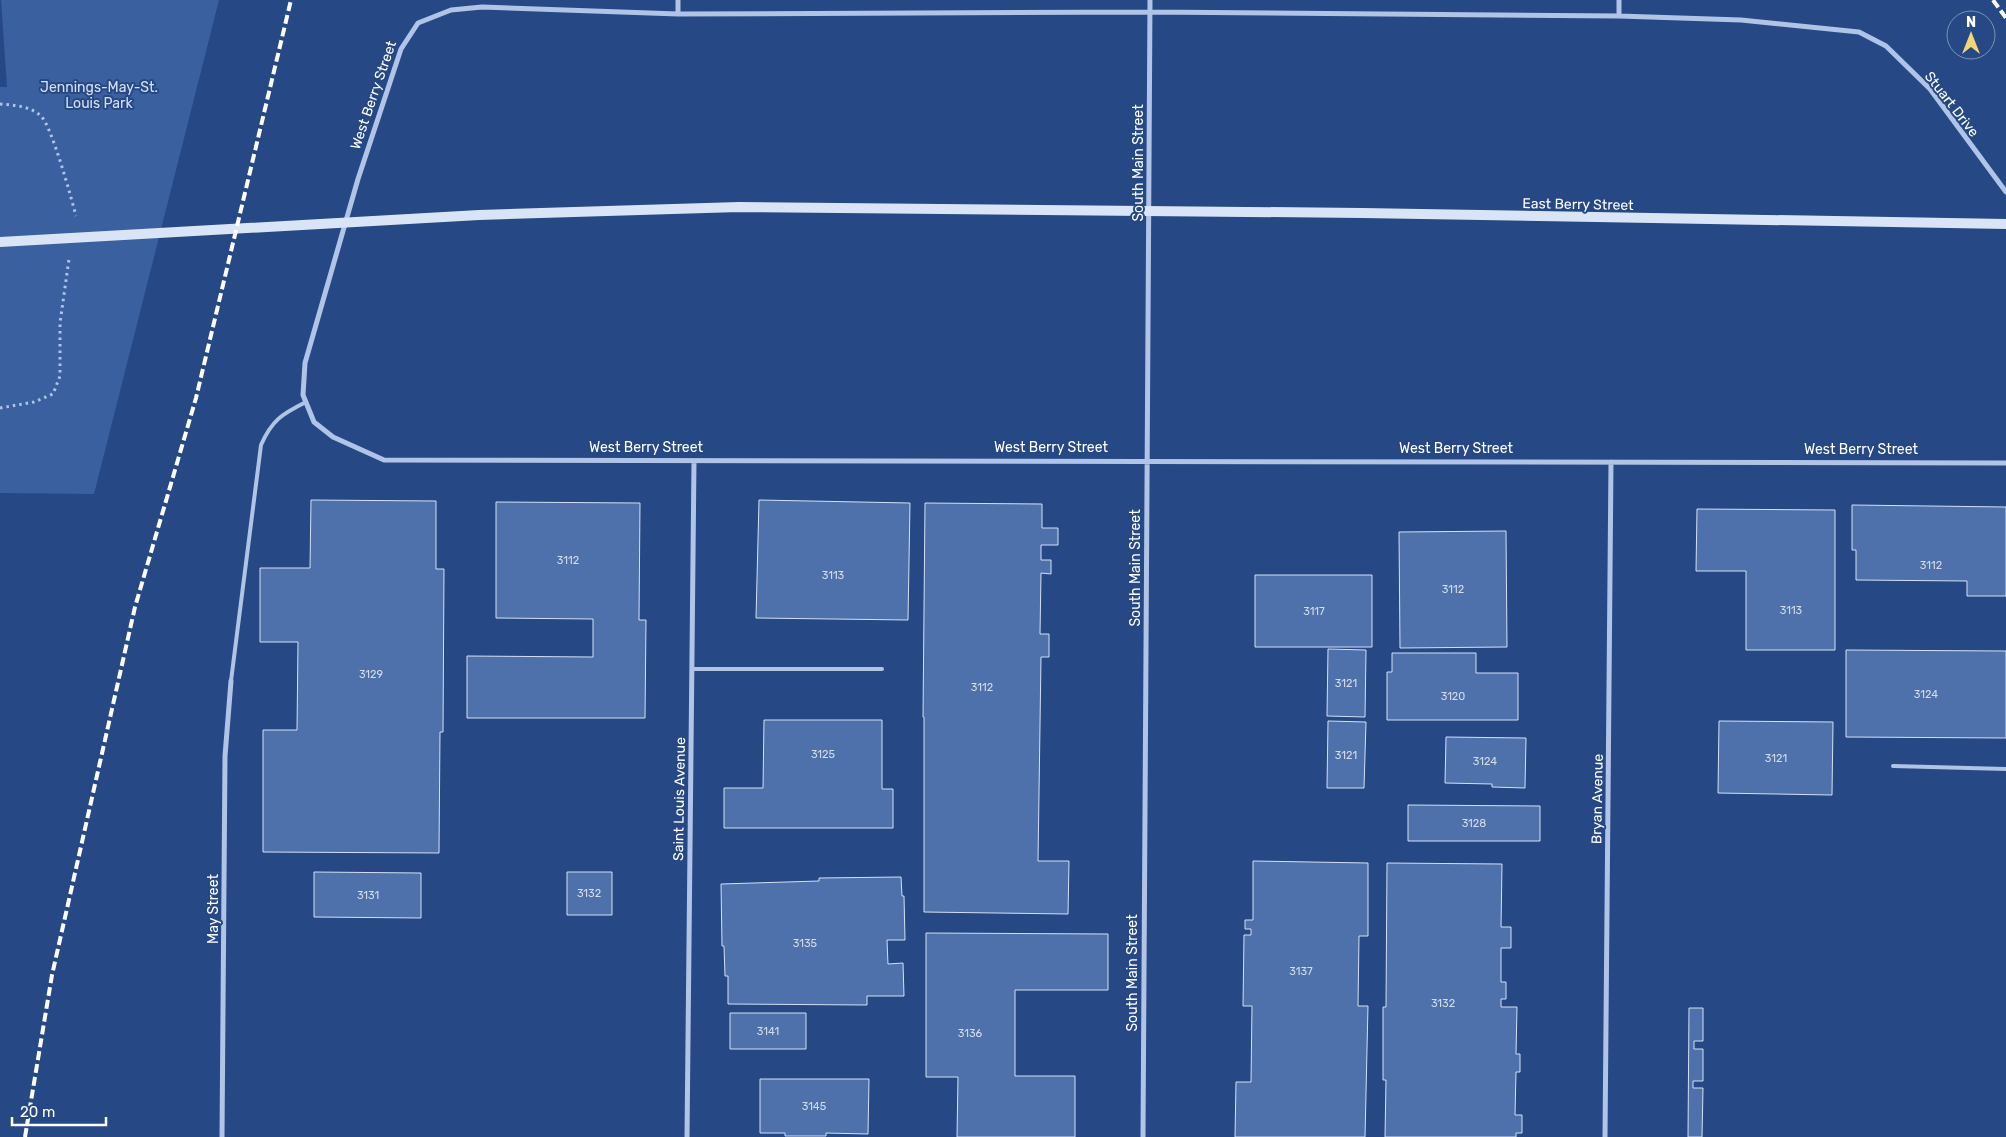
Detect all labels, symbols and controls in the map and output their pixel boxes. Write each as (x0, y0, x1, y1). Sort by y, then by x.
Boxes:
north arrow (1946, 10, 1996, 60)
text: N (1966, 14, 1976, 31)
street label: West Berry Street (347, 38, 400, 152)
street label: Stuart Drive (1921, 68, 1982, 140)
park label: Jennings-May-St. Louis Park (40, 79, 158, 112)
street label: South Main Street (1130, 104, 1147, 222)
street label: East Berry Street (1522, 195, 1634, 214)
street label: West Berry Street (589, 439, 703, 456)
street label: West Berry Street (994, 439, 1108, 456)
street label: West Berry Street (1399, 440, 1513, 457)
street label: West Berry Street (1804, 441, 1918, 458)
street label: South Main Street (1127, 509, 1144, 627)
house number: 3112 (557, 554, 579, 567)
house number: 3112 (1920, 559, 1942, 572)
house number: 3113 (822, 569, 845, 582)
house number: 3112 (1442, 583, 1464, 596)
house number: 3113 (1780, 604, 1803, 617)
house number: 3117 (1303, 605, 1325, 618)
house number: 3129 (359, 668, 383, 681)
house number: 3121 (1335, 677, 1357, 690)
house number: 3112 (971, 681, 993, 694)
house number: 3124 (1914, 688, 1938, 701)
house number: 3120 (1441, 690, 1465, 703)
street label: Saint Louis Avenue (670, 737, 689, 861)
house number: 3125 (811, 748, 836, 761)
house number: 3121 (1335, 749, 1357, 762)
house number: 3121 (1765, 752, 1787, 765)
street label: Bryan Avenue (1588, 753, 1607, 844)
house number: 3124 (1473, 755, 1497, 768)
house number: 3128 (1462, 817, 1486, 830)
street label: May Street (205, 874, 222, 944)
house number: 3132 (577, 887, 601, 900)
house number: 3131 (357, 889, 379, 902)
street label: South Main Street (1124, 914, 1141, 1032)
house number: 3135 (793, 937, 818, 950)
house number: 3137 (1289, 965, 1313, 978)
house number: 3132 (1431, 997, 1455, 1010)
house number: 3141 (757, 1025, 779, 1038)
house number: 3136 (958, 1027, 983, 1040)
scale bar (12, 1094, 106, 1126)
house number: 3145 (802, 1100, 827, 1113)
text: 20 m (20, 1103, 55, 1121)

